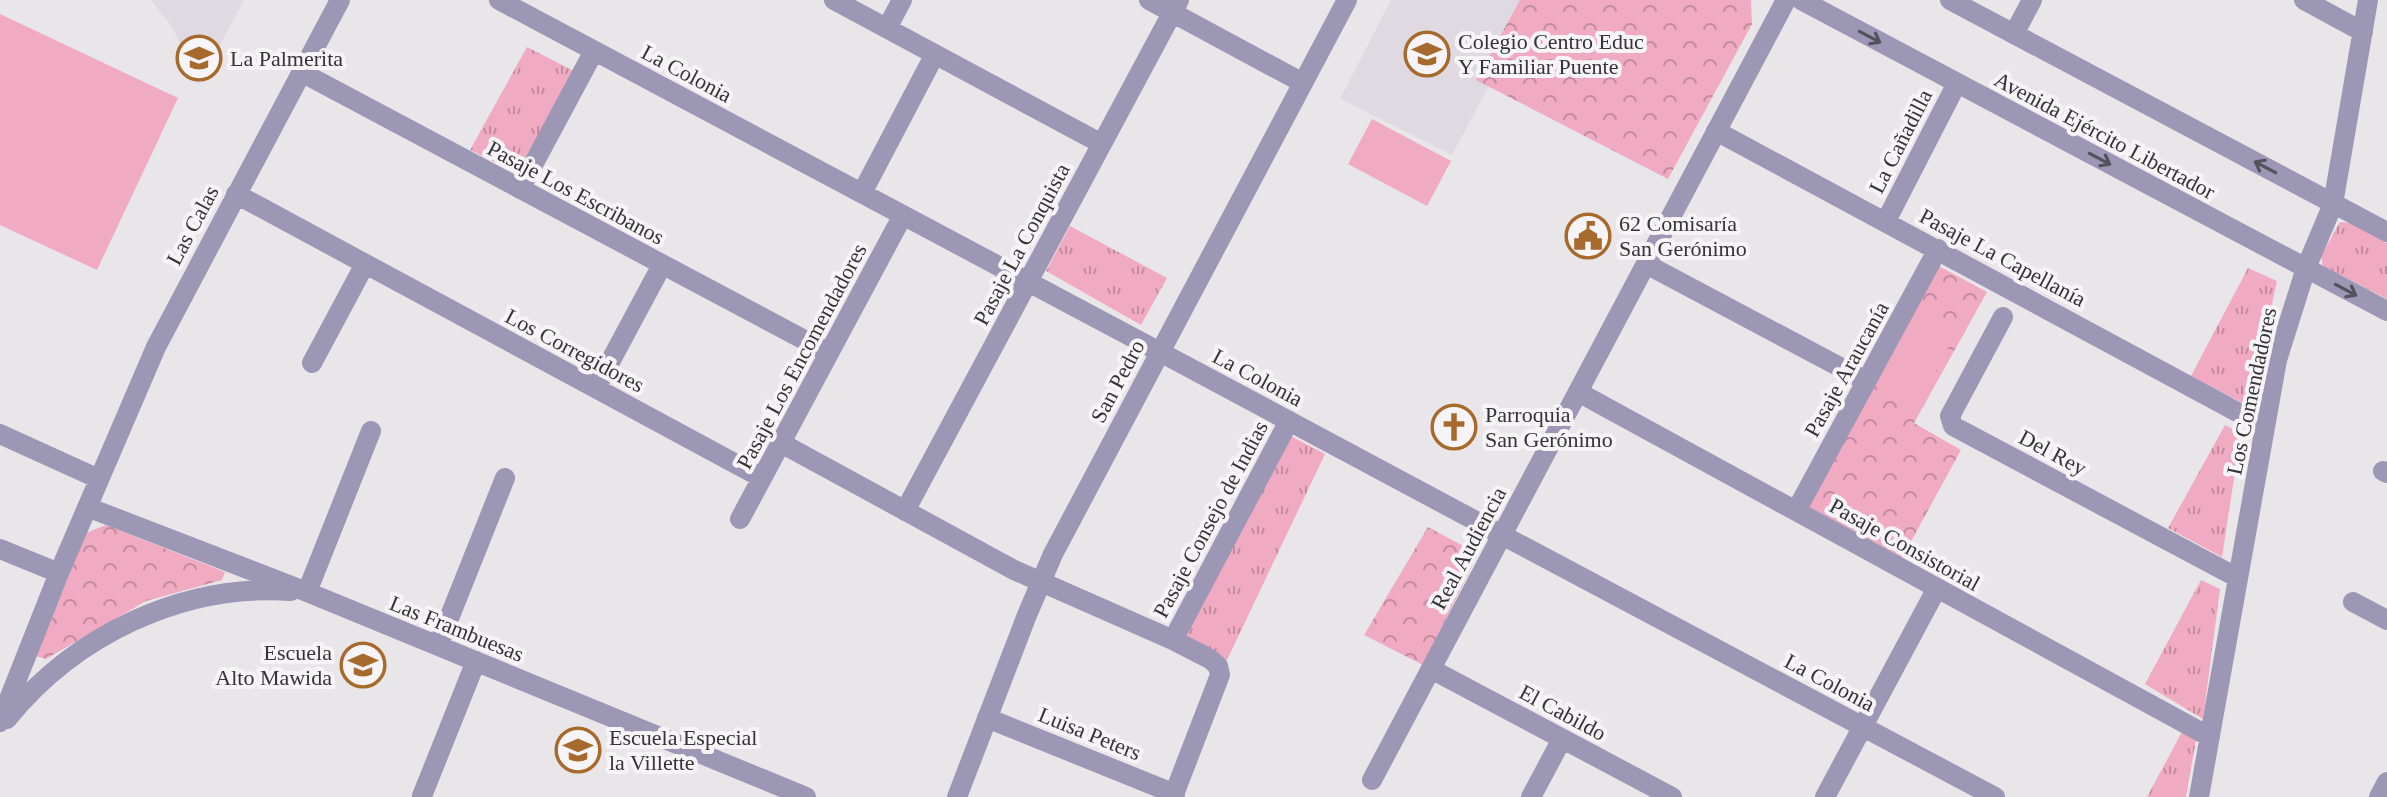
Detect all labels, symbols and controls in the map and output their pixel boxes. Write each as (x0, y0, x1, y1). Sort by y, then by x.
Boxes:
place label: Colegio Centro Educ Y Familiar Puente (1458, 29, 1644, 79)
one-way arrow (1858, 29, 1881, 45)
school or university icon: Colegio Centro Educ Y Familiar Puente (1403, 30, 1451, 78)
school or university icon: La Palmerita (175, 34, 223, 82)
street label: La Colonia (637, 39, 736, 108)
place label: La Palmerita (230, 46, 343, 71)
street label: Avenida Ejército Libertador (1990, 67, 2220, 205)
street label: La Cañadilla (1864, 85, 1937, 197)
street label: Pasaje Los Escribanos (483, 135, 668, 250)
one-way arrow (2087, 151, 2111, 167)
street label: Pasaje La Conquista (968, 159, 1075, 329)
one-way arrow (2253, 159, 2277, 175)
street label: Las Calas (161, 181, 224, 269)
street label: Pasaje La Capellanía (1915, 203, 2090, 312)
place label: 62 Comisaría San Gerónimo (1619, 211, 1747, 261)
public building icon: 62 Comisaría San Gerónimo (1564, 212, 1612, 260)
street label: Pasaje Los Encomendadores (731, 239, 872, 473)
one-way arrow (2334, 282, 2358, 298)
street label: Pasaje Araucanía (1799, 297, 1894, 441)
street label: Los Corregidores (501, 303, 648, 397)
street label: Los Comendadores (2222, 305, 2281, 477)
street label: San Pedro (1085, 336, 1150, 427)
street label: La Colonia (1208, 343, 1307, 412)
place label: Parroquia San Gerónimo (1485, 402, 1613, 452)
church icon: Parroquia San Gerónimo (1430, 403, 1478, 451)
street label: Pasaje Consejo de Indias (1148, 417, 1273, 622)
street label: Del Rey (2015, 424, 2091, 481)
street label: Real Audiencia (1426, 483, 1511, 614)
street label: Pasaje Consistorial (1825, 493, 1984, 596)
street label: Las Frambuesas (386, 590, 527, 667)
place label: Escuela Alto Mawida (215, 640, 332, 690)
school or university icon: Escuela Alto Mawida (339, 641, 387, 689)
street label: La Colonia (1780, 648, 1879, 717)
street label: El Cabildo (1515, 679, 1610, 746)
street label: Luisa Peters (1035, 702, 1145, 765)
place label: Escuela Especial la Villette (609, 725, 757, 775)
school or university icon: Escuela Especial la Villette (554, 726, 602, 774)

